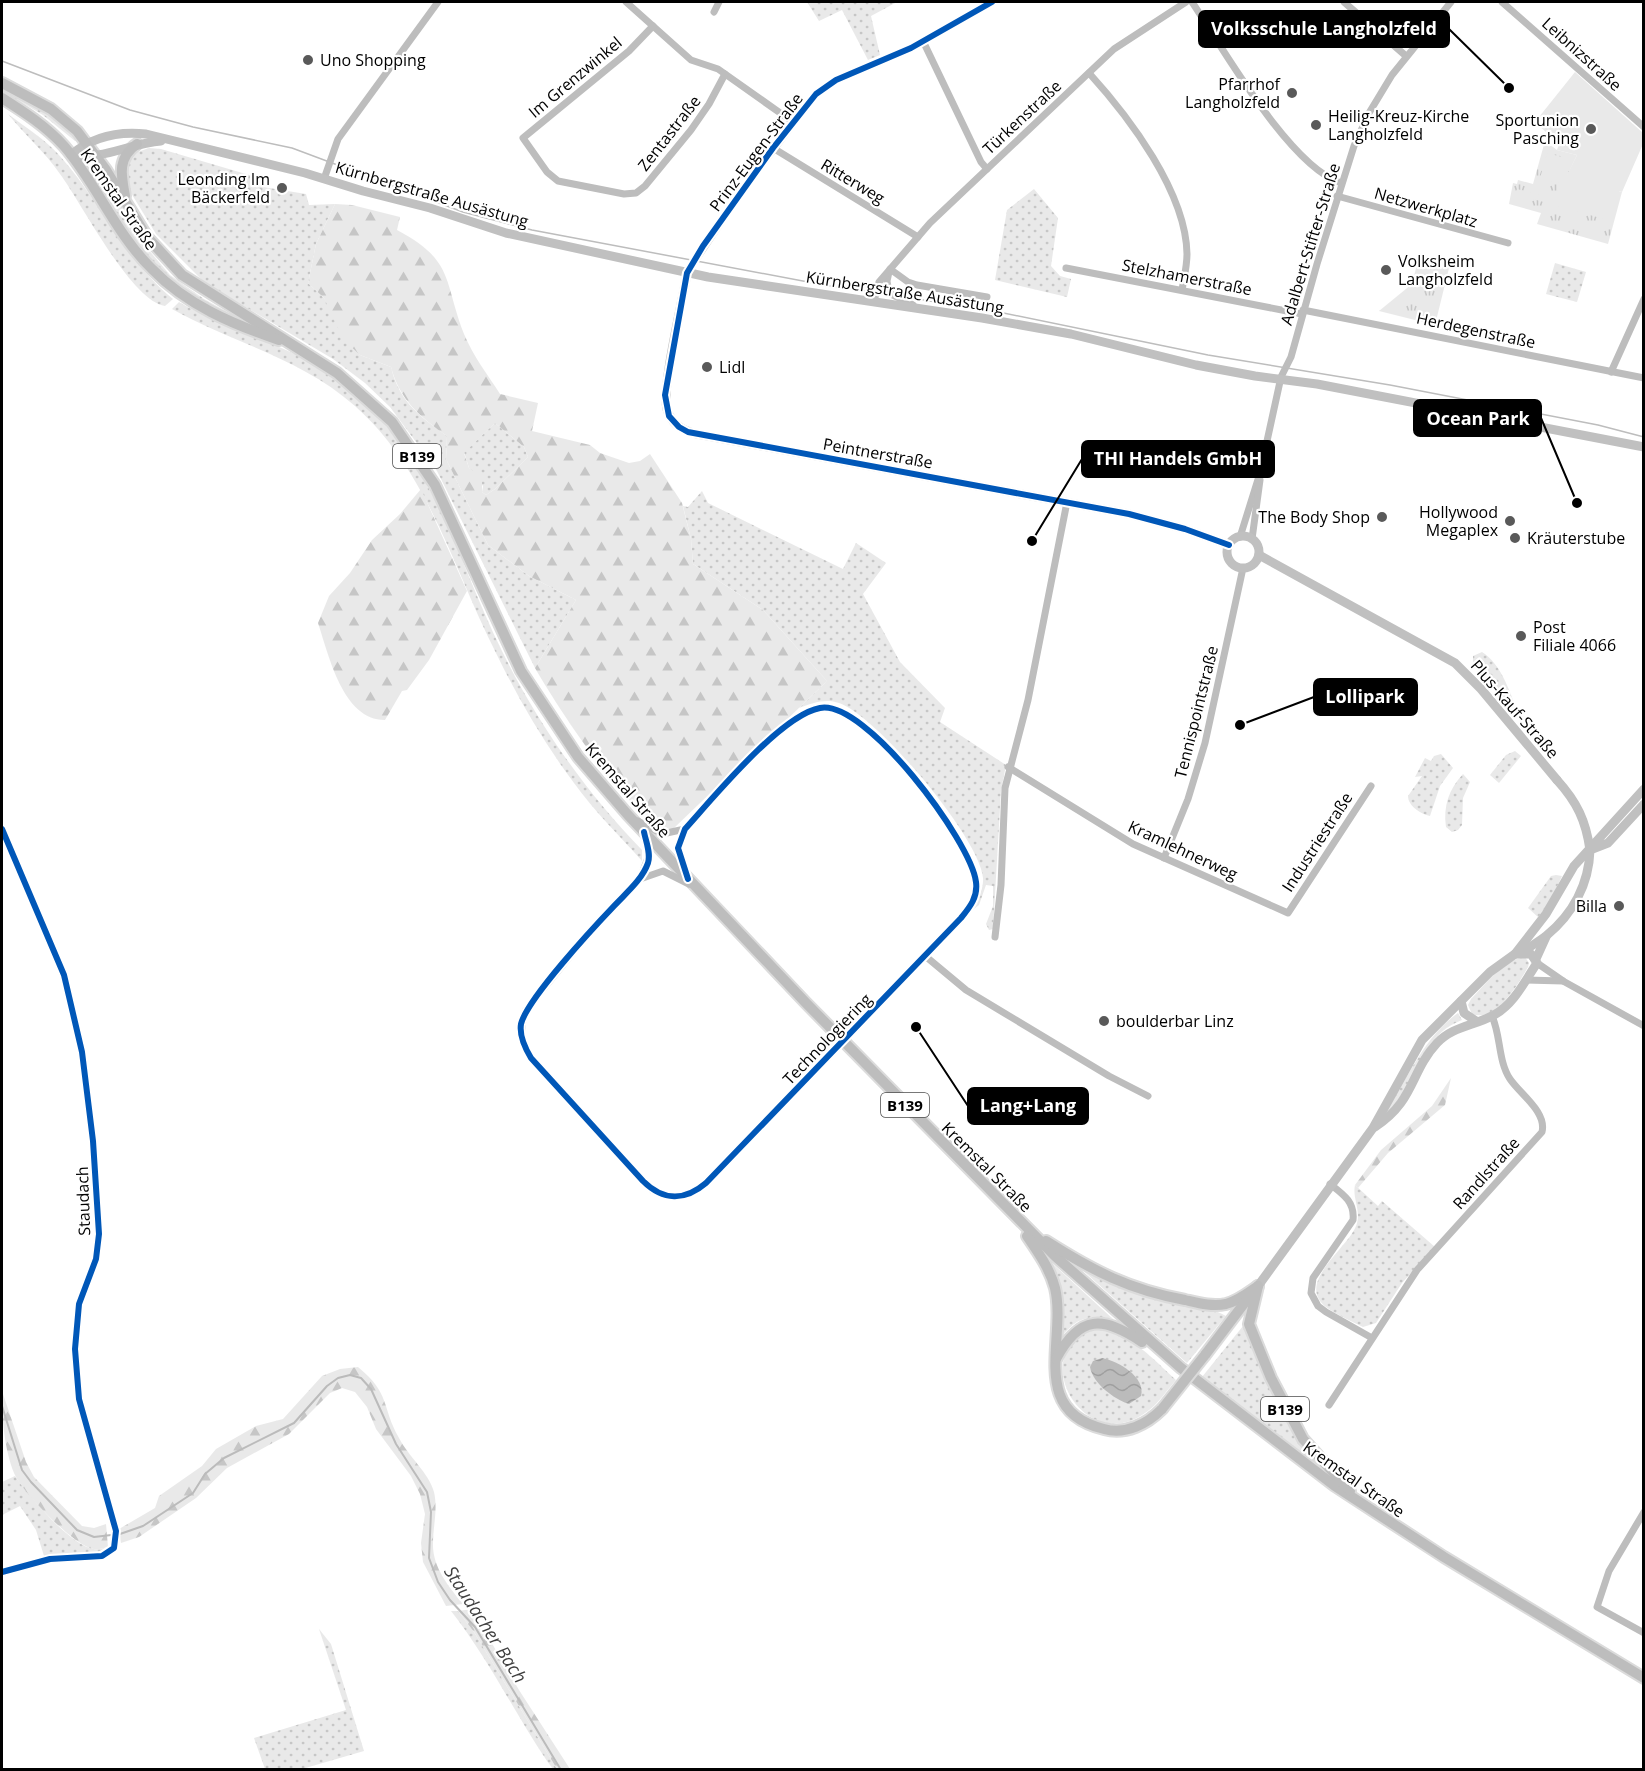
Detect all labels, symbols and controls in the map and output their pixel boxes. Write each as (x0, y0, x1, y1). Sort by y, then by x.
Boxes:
callout: Volksschule Langholzfeld (1199, 11, 1449, 47)
street label: Leibnizstraße (1537, 12, 1627, 96)
text: Volksschule Langholzfeld (1211, 16, 1437, 40)
street label: Im Grenzwinkel (524, 31, 626, 123)
place label: Uno Shopping (320, 49, 426, 71)
marker: Uno Shopping (301, 53, 315, 67)
place label: Pfarrhof Langholzfeld (1185, 73, 1282, 113)
street label: Türkenstraße (978, 75, 1066, 159)
marker: Pfarrhof Langholzfeld (1285, 86, 1299, 100)
street label: Prinz-Eugen-Straße (704, 88, 808, 216)
street label: Zentastraße (633, 91, 705, 175)
place label: Heilig-Kreuz-Kirche Langholzfeld (1328, 105, 1469, 145)
place label: Sportunion Pasching (1495, 109, 1579, 149)
marker: Heilig-Kreuz-Kirche Langholzfeld (1309, 118, 1323, 132)
marker: Sportunion Pasching (1584, 122, 1598, 136)
street label: Kremstal Straße (76, 144, 162, 254)
street label: Ritterweg (817, 153, 889, 209)
street label: Kürnbergstraße Ausästung (333, 156, 531, 232)
street label: Adalbert-Stifter-Straße (1275, 160, 1345, 328)
place label: Leonding Im Bäckerfeld (177, 168, 270, 208)
marker: Leonding Im Bäckerfeld (275, 181, 289, 195)
street label: Netzwerkplatz (1372, 182, 1480, 232)
place label: Volksheim Langholzfeld (1398, 250, 1493, 290)
street label: Stelzhamerstraße (1120, 254, 1254, 300)
marker: Volksheim Langholzfeld (1379, 263, 1393, 277)
street label: Kürnbergstraße Ausästung (805, 265, 1006, 319)
street label: Herdegenstraße (1414, 307, 1538, 353)
place label: Lidl (719, 356, 745, 378)
marker: Lidl (700, 360, 714, 374)
callout: Ocean Park (1414, 400, 1541, 436)
text: Ocean Park (1426, 406, 1530, 430)
street label: Peintnerstraße (821, 433, 935, 473)
callout: THI Handels GmbH (1082, 441, 1274, 477)
road number: B139 (393, 444, 441, 468)
text: THI Handels GmbH (1094, 446, 1262, 470)
place label: Hollywood Megaplex (1419, 501, 1499, 541)
place label: The Body Shop (1258, 506, 1370, 528)
marker: The Body Shop (1375, 510, 1389, 524)
marker: Hollywood Megaplex (1503, 514, 1517, 528)
place label: Kräuterstube (1527, 527, 1625, 549)
marker: Kräuterstube (1508, 531, 1522, 545)
place label: Post Filiale 4066 (1533, 616, 1616, 656)
marker: Post Filiale 4066 (1514, 629, 1528, 643)
street label: Tennispointstraße (1169, 643, 1223, 781)
street label: Plus-Kauf-Straße (1466, 655, 1564, 763)
callout: Lollipark (1314, 679, 1417, 715)
text: Lollipark (1325, 684, 1406, 708)
street label: Kremstal Straße (581, 738, 675, 842)
street label: Industriestraße (1277, 788, 1357, 896)
street label: Kramlehnerweg (1125, 815, 1242, 885)
place label: Billa (1576, 895, 1607, 917)
marker: Billa (1612, 899, 1626, 913)
street label: Technologiering (778, 988, 877, 1090)
place label: boulderbar Linz (1116, 1010, 1234, 1032)
marker: boulderbar Linz (1097, 1014, 1111, 1028)
callout: Lang+Lang (968, 1088, 1088, 1124)
road number: B139 (881, 1093, 929, 1117)
text: Lang+Lang (980, 1093, 1076, 1117)
street label: Kremstal Straße (937, 1117, 1037, 1217)
street label: Randlstraße (1448, 1132, 1524, 1214)
street label: Staudach (71, 1166, 95, 1236)
road number: B139 (1261, 1397, 1309, 1421)
street label: Kremstal Straße (1299, 1436, 1409, 1522)
water label: Staudacher Bach (439, 1561, 533, 1687)

